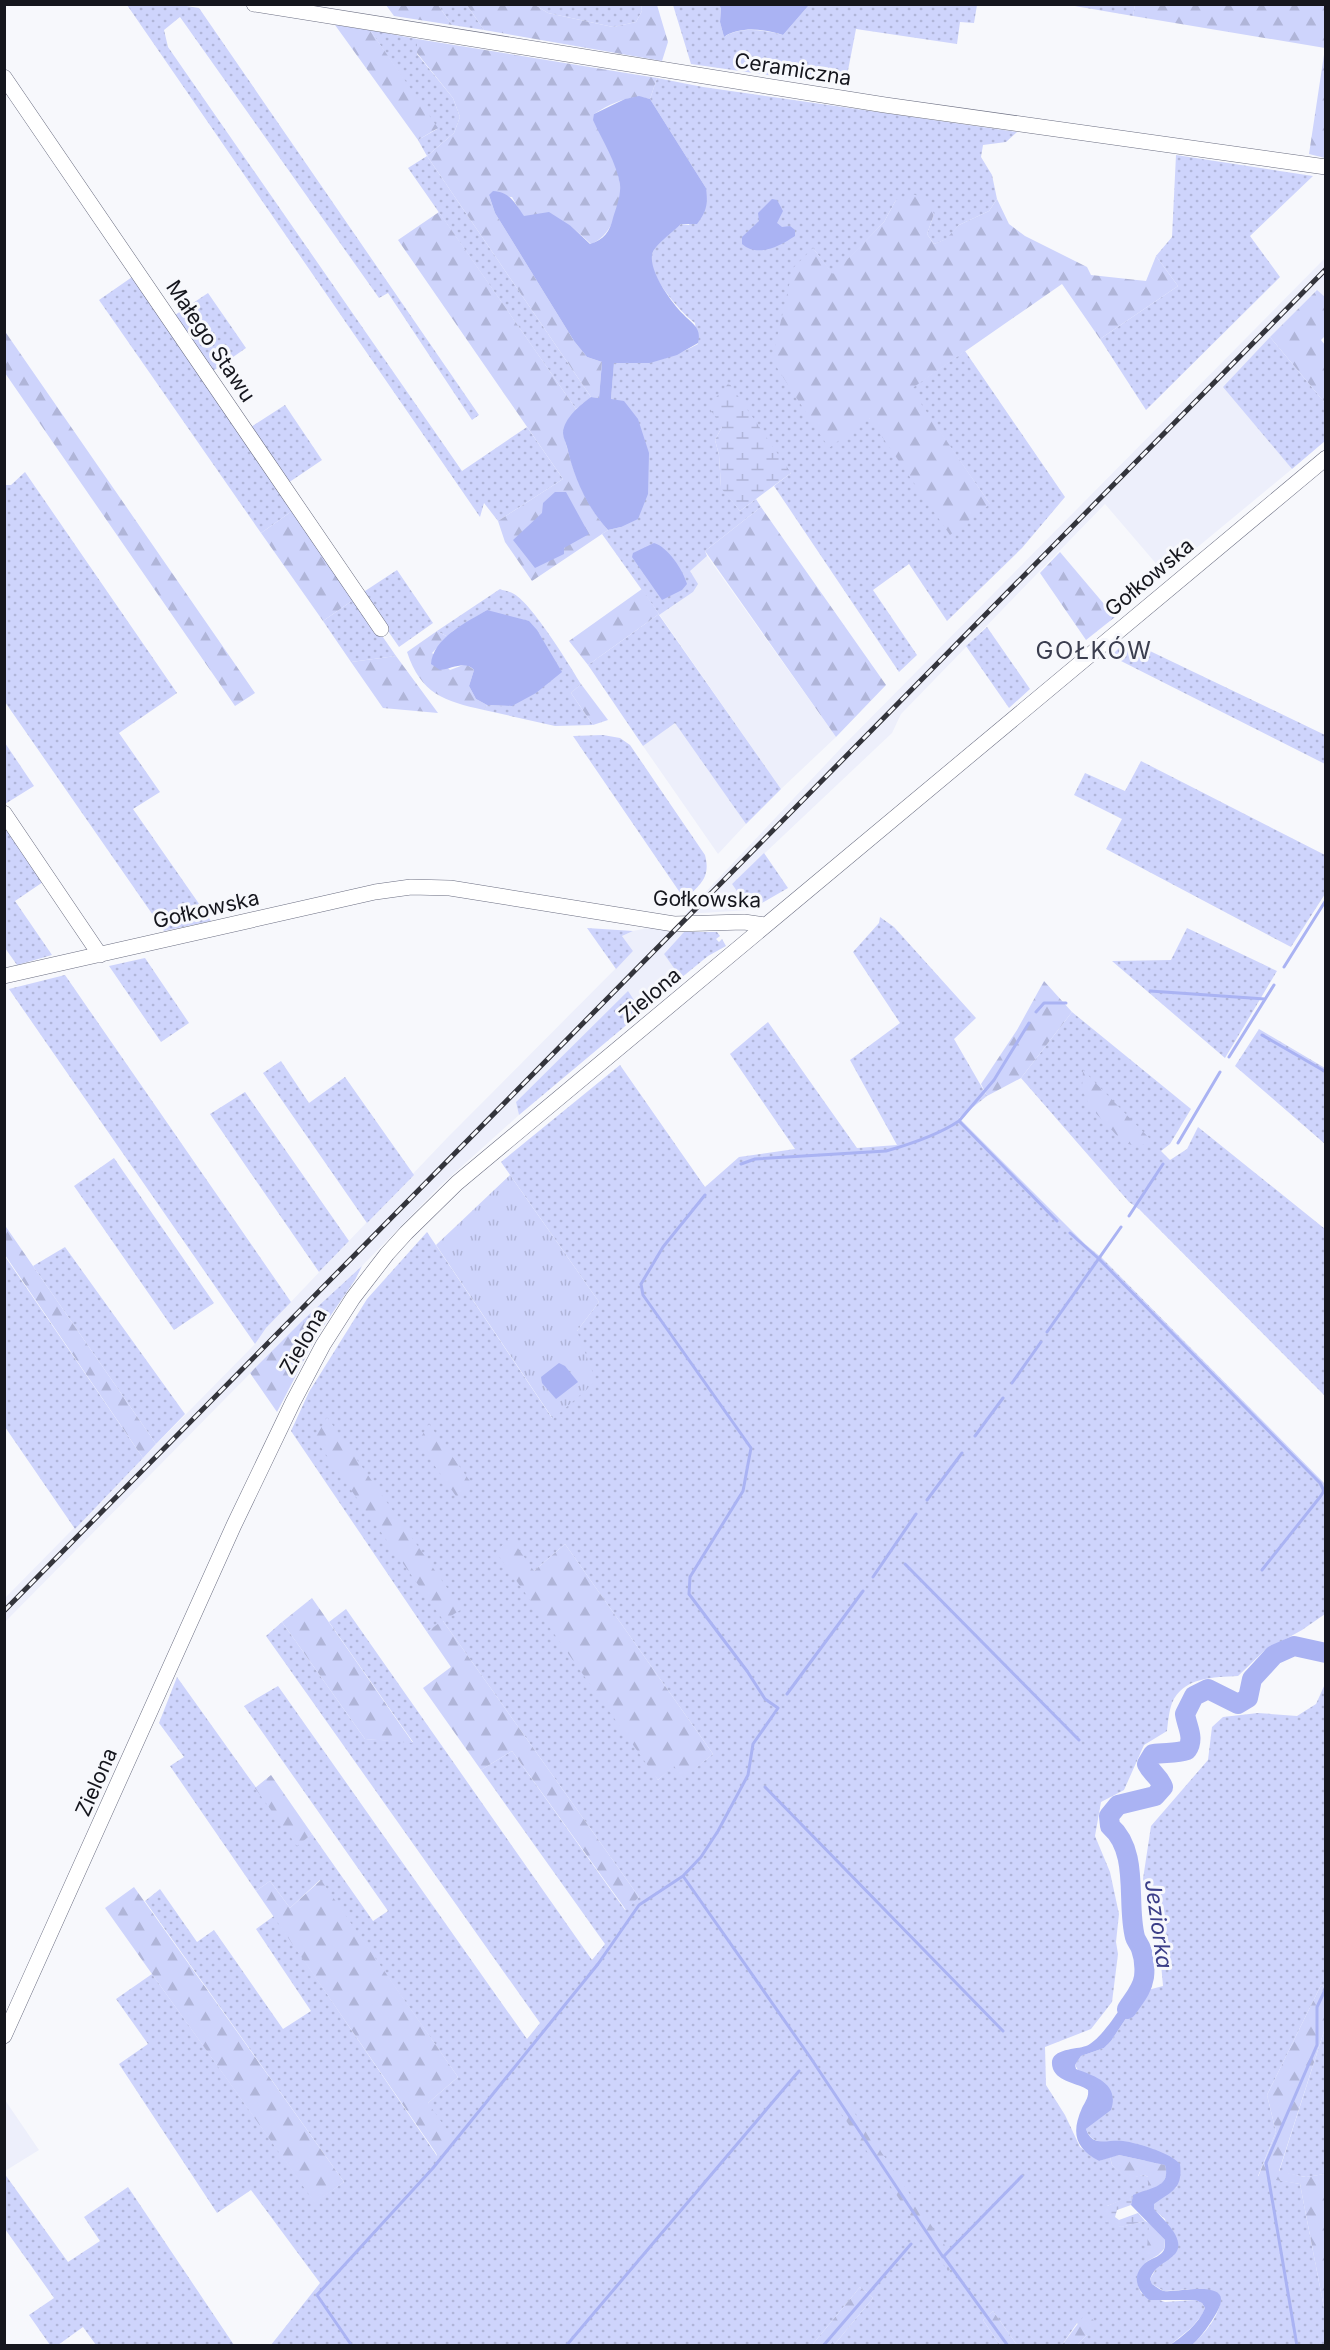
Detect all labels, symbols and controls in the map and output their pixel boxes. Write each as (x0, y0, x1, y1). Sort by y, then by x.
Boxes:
street label: Ceramiczna (733, 47, 853, 91)
street label: Małego Stawu (161, 275, 261, 407)
street label: Gołkowska (1100, 533, 1198, 621)
district label: GOŁKÓW (1036, 636, 1152, 665)
street label: Gołkowska (150, 885, 262, 933)
street label: Gołkowska (653, 886, 761, 912)
street label: Zielona (614, 962, 686, 1028)
street label: Zielona (274, 1303, 332, 1379)
street label: Zielona (70, 1744, 122, 1820)
water label: Jeziorka (1140, 1878, 1178, 1970)

